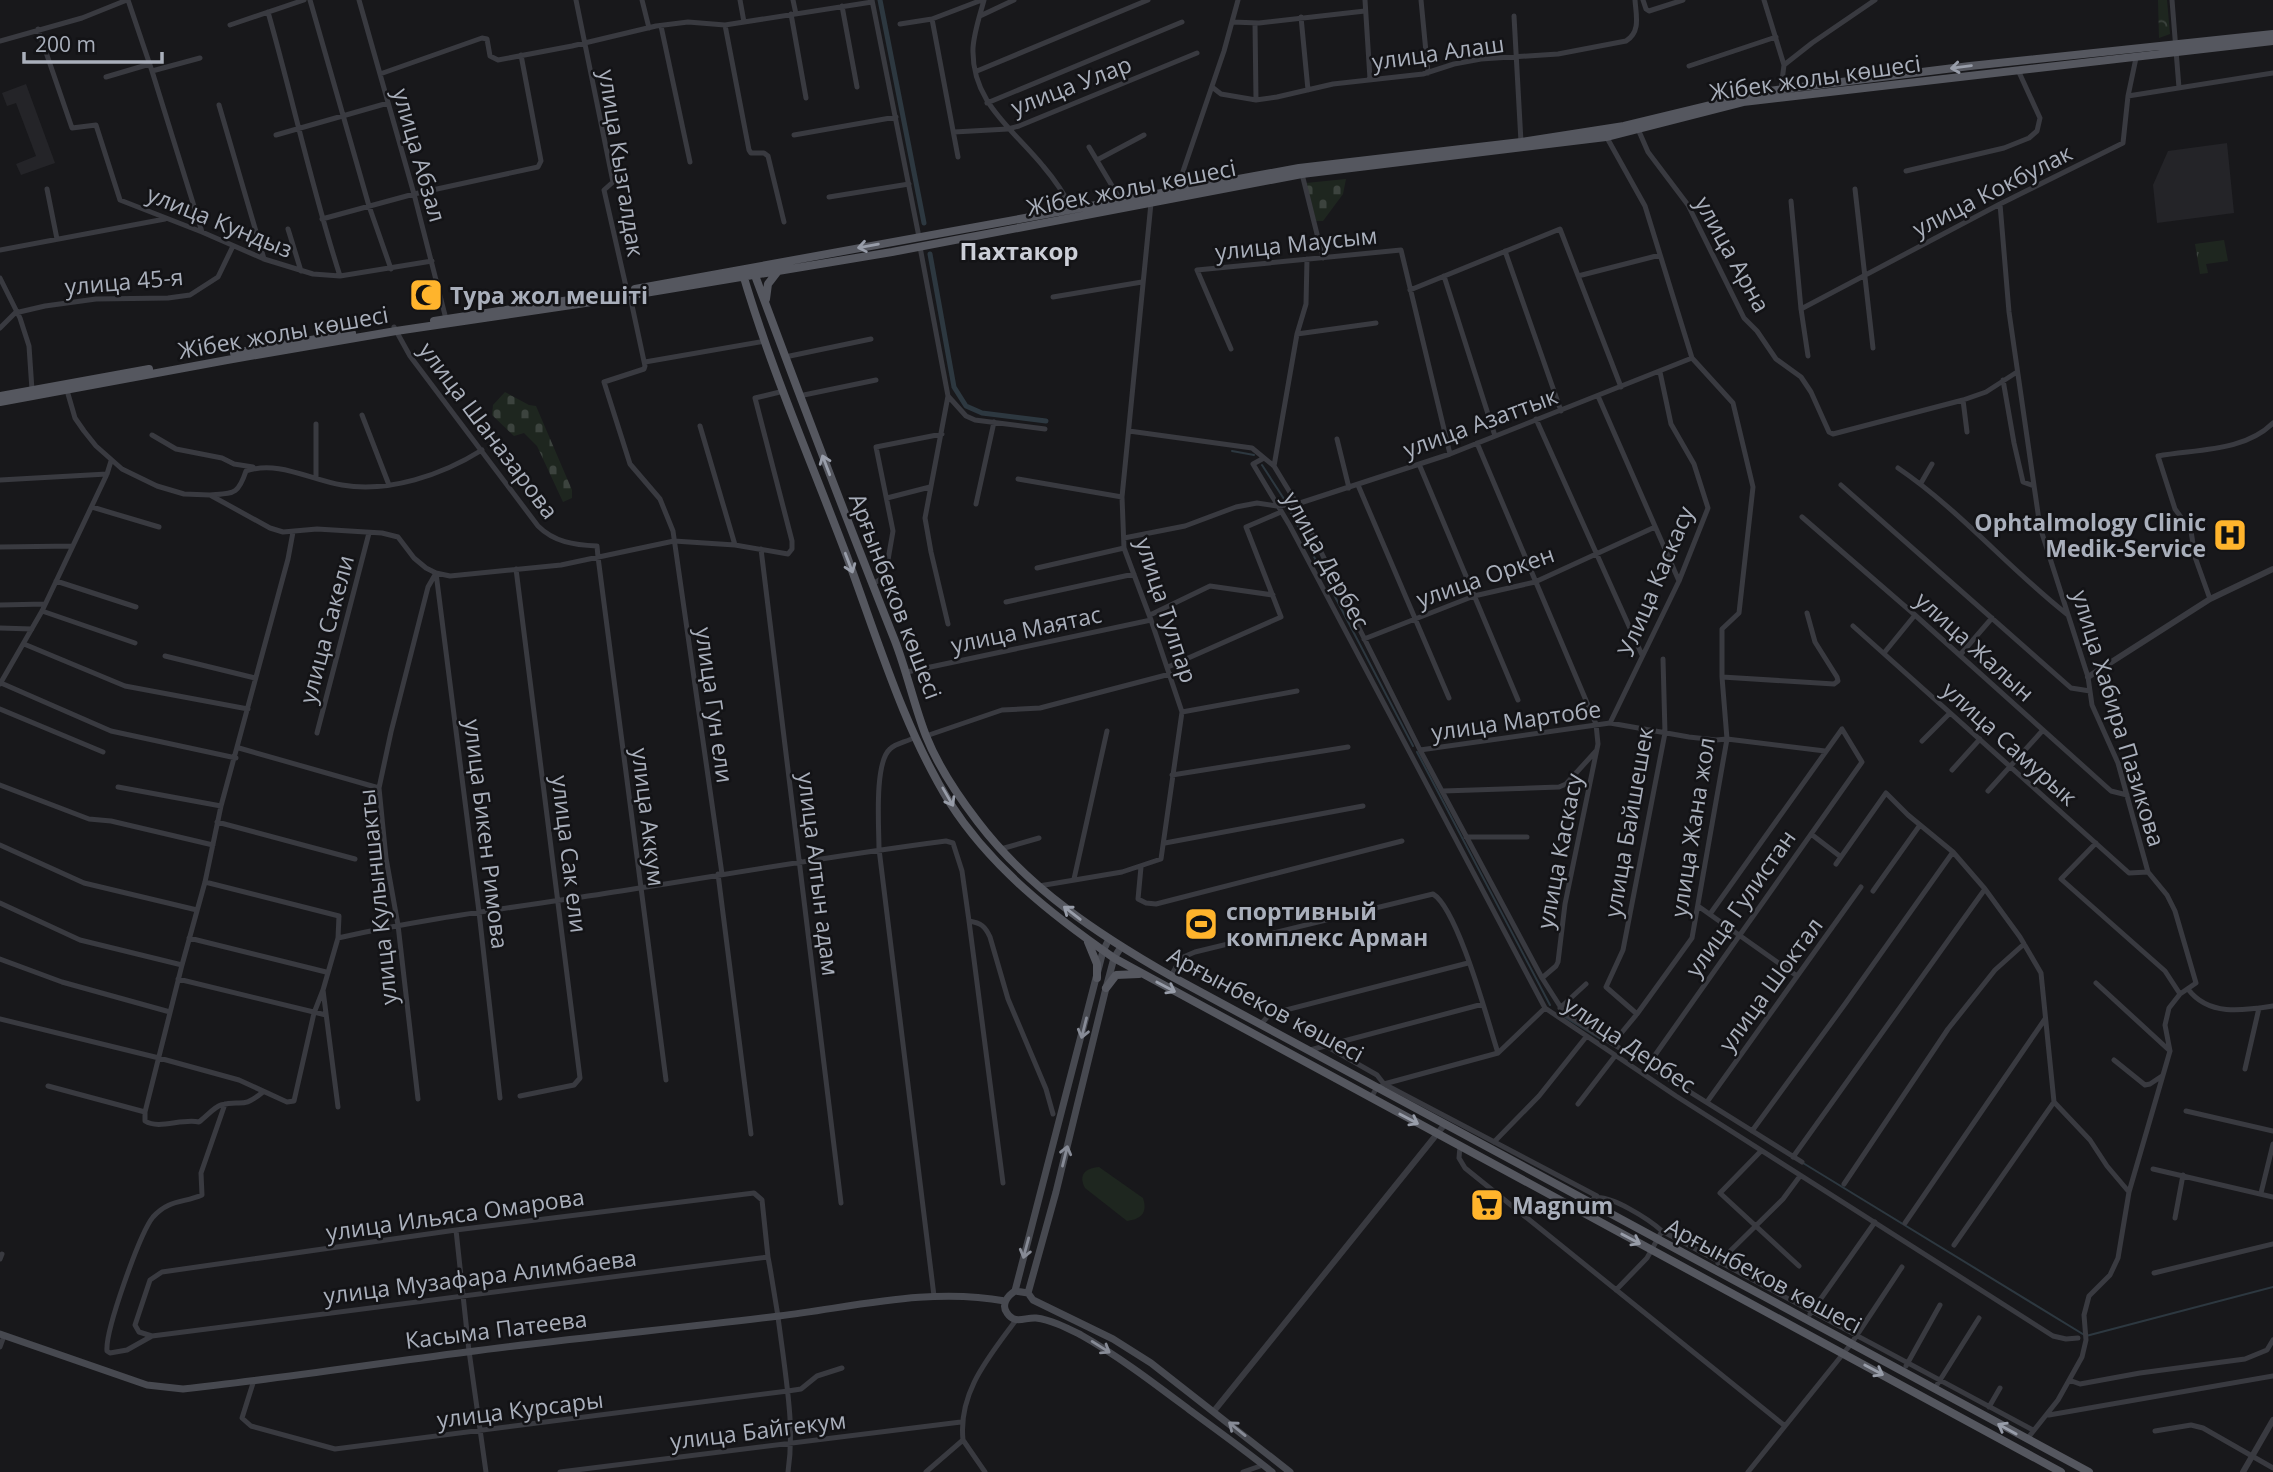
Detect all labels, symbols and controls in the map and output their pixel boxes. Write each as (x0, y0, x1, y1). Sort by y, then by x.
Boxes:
scale bar (24, 21, 163, 65)
street label: улица Алаш (1370, 27, 1506, 77)
text: 200 m (35, 30, 96, 58)
street label: Жібек жолы көшесі (1707, 46, 1923, 108)
street label: улица Улар (1006, 47, 1136, 123)
one-way arrow (1951, 60, 1973, 73)
street label: улица Кызгалдак (591, 67, 653, 259)
street label: улица Абзал (386, 84, 454, 226)
street label: улица Кокбулак (1907, 136, 2077, 244)
street label: Жібек жолы көшесі (1023, 151, 1239, 223)
street label: улица Кундыз (142, 177, 298, 265)
street label: улица Арна (1688, 190, 1778, 318)
street label: улица Маусым (1213, 219, 1379, 267)
district label: Пахтакор (960, 234, 1078, 267)
one-way arrow (857, 240, 879, 253)
street label: улица 45-я (63, 260, 185, 302)
mosque icon: Тура жол мешіті (407, 276, 445, 314)
place label: Тура жол мешіті (450, 279, 648, 311)
street label: Жібек жолы көшесі (175, 298, 391, 366)
street label: улица Шаназарова (412, 335, 566, 525)
street label: улица Азаттык (1398, 379, 1562, 465)
one-way arrow (818, 454, 831, 476)
street label: улица Дербес (1276, 485, 1378, 635)
street label: Арғынбеков көшесі (842, 488, 950, 704)
street label: Улица Каскасу (1609, 501, 1701, 661)
place label: Ophtalmology Clinic Medik-Service (1974, 506, 2206, 564)
hospital icon: Ophtalmology Clinic Medik-Service (2211, 516, 2249, 554)
street label: улица Тулпар (1128, 533, 1206, 687)
street label: улица Оркен (1412, 537, 1558, 615)
street label: улица Сакели (291, 551, 361, 707)
one-way arrow (844, 551, 857, 573)
street label: улица Жалын (1909, 584, 2041, 708)
street label: улица Хабира Пазикова (2065, 586, 2173, 850)
street label: улица Маятас (948, 597, 1104, 661)
street label: улица Гун ели (688, 625, 742, 785)
street label: улица Самурык (1935, 674, 2085, 812)
street label: улица Мартобе (1429, 692, 1603, 748)
street label: улица Бикен Римова (457, 717, 517, 951)
street label: улица Байшешек (1596, 724, 1660, 920)
street label: улица Жана жол (1662, 735, 1722, 919)
street label: улица Аккум (625, 746, 673, 888)
street label: улица Алтын адам (791, 770, 847, 978)
street label: улица Каскасу (1528, 770, 1590, 931)
street label: улица Сак ели (544, 773, 596, 935)
street label: улица Кулыншакты (350, 787, 404, 1007)
one-way arrow (941, 787, 955, 807)
street label: улица Гулистан (1677, 823, 1803, 983)
place label: спортивный комплекс Арман (1226, 895, 1428, 953)
sports icon: спортивный комплекс Арман (1182, 905, 1220, 943)
one-way arrow (1063, 906, 1082, 921)
street label: улица Шоктал (1710, 910, 1830, 1058)
street label: Арғынбеков көшесі (1162, 939, 1370, 1069)
one-way arrow (1155, 981, 1176, 994)
street label: улица Дербес (1558, 988, 1702, 1100)
one-way arrow (1077, 1016, 1090, 1039)
one-way arrow (1398, 1112, 1419, 1126)
one-way arrow (1059, 1146, 1072, 1168)
street label: улица Ильяса Омарова (324, 1180, 586, 1248)
supermarket icon: Magnum (1468, 1186, 1506, 1224)
place label: Magnum (1512, 1189, 1613, 1221)
street label: Арғынбеков көшесі (1660, 1210, 1868, 1340)
one-way arrow (1620, 1233, 1641, 1246)
one-way arrow (1019, 1236, 1032, 1259)
street label: улица Музафара Алимбаева (322, 1241, 638, 1311)
street label: Касыма Патеева (403, 1302, 589, 1356)
one-way arrow (1090, 1341, 1110, 1355)
one-way arrow (1863, 1364, 1884, 1378)
street label: улица Курсары (435, 1383, 605, 1435)
street label: улица Байгекум (668, 1403, 848, 1457)
one-way arrow (1228, 1421, 1246, 1437)
one-way arrow (1998, 1421, 2018, 1435)

